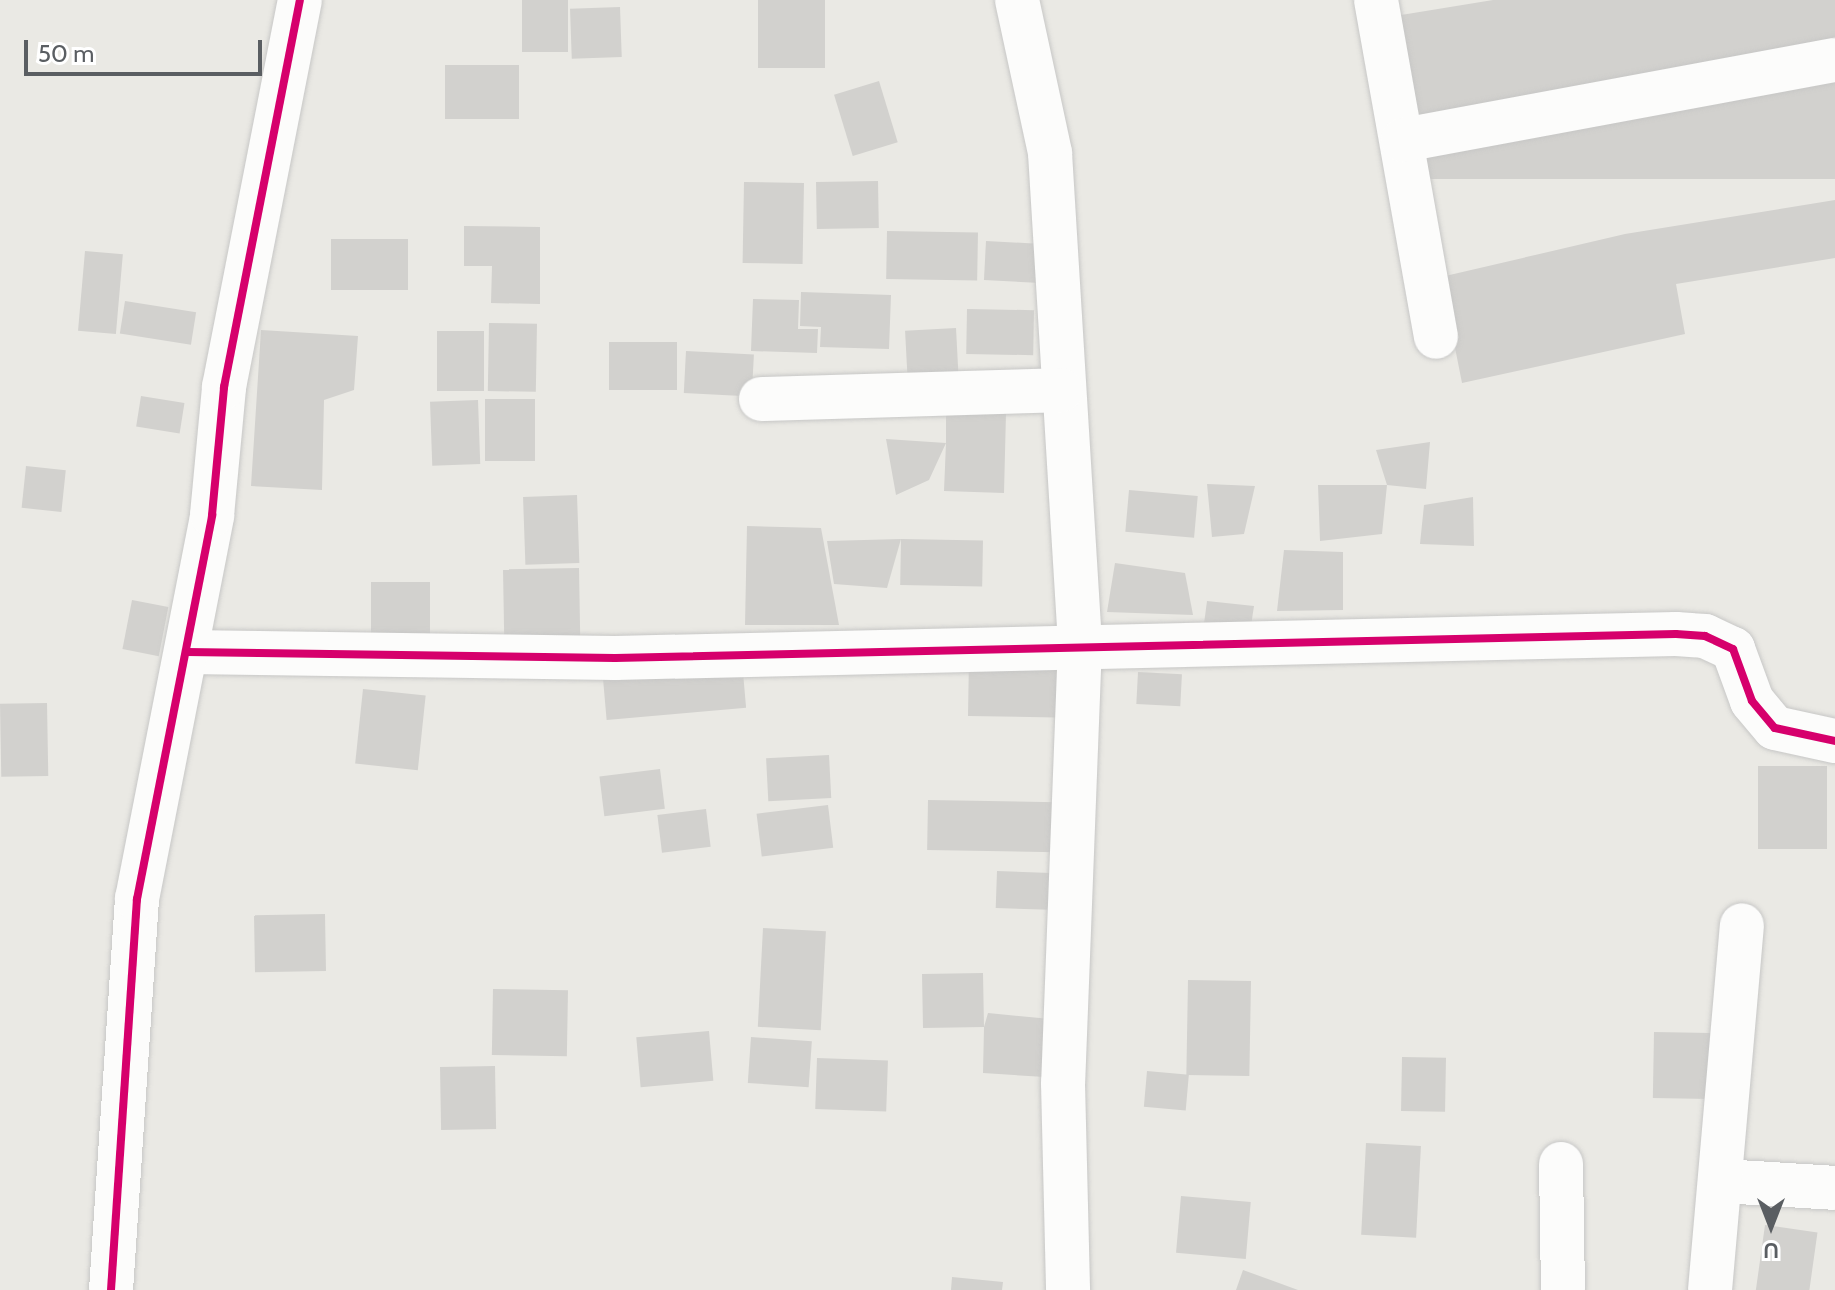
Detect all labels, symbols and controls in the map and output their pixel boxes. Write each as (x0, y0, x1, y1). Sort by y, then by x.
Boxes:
scale bar (28, 24, 266, 74)
text: 50 m (38, 39, 94, 68)
north arrow (1731, 1186, 1811, 1266)
text: U (1763, 1237, 1779, 1264)

